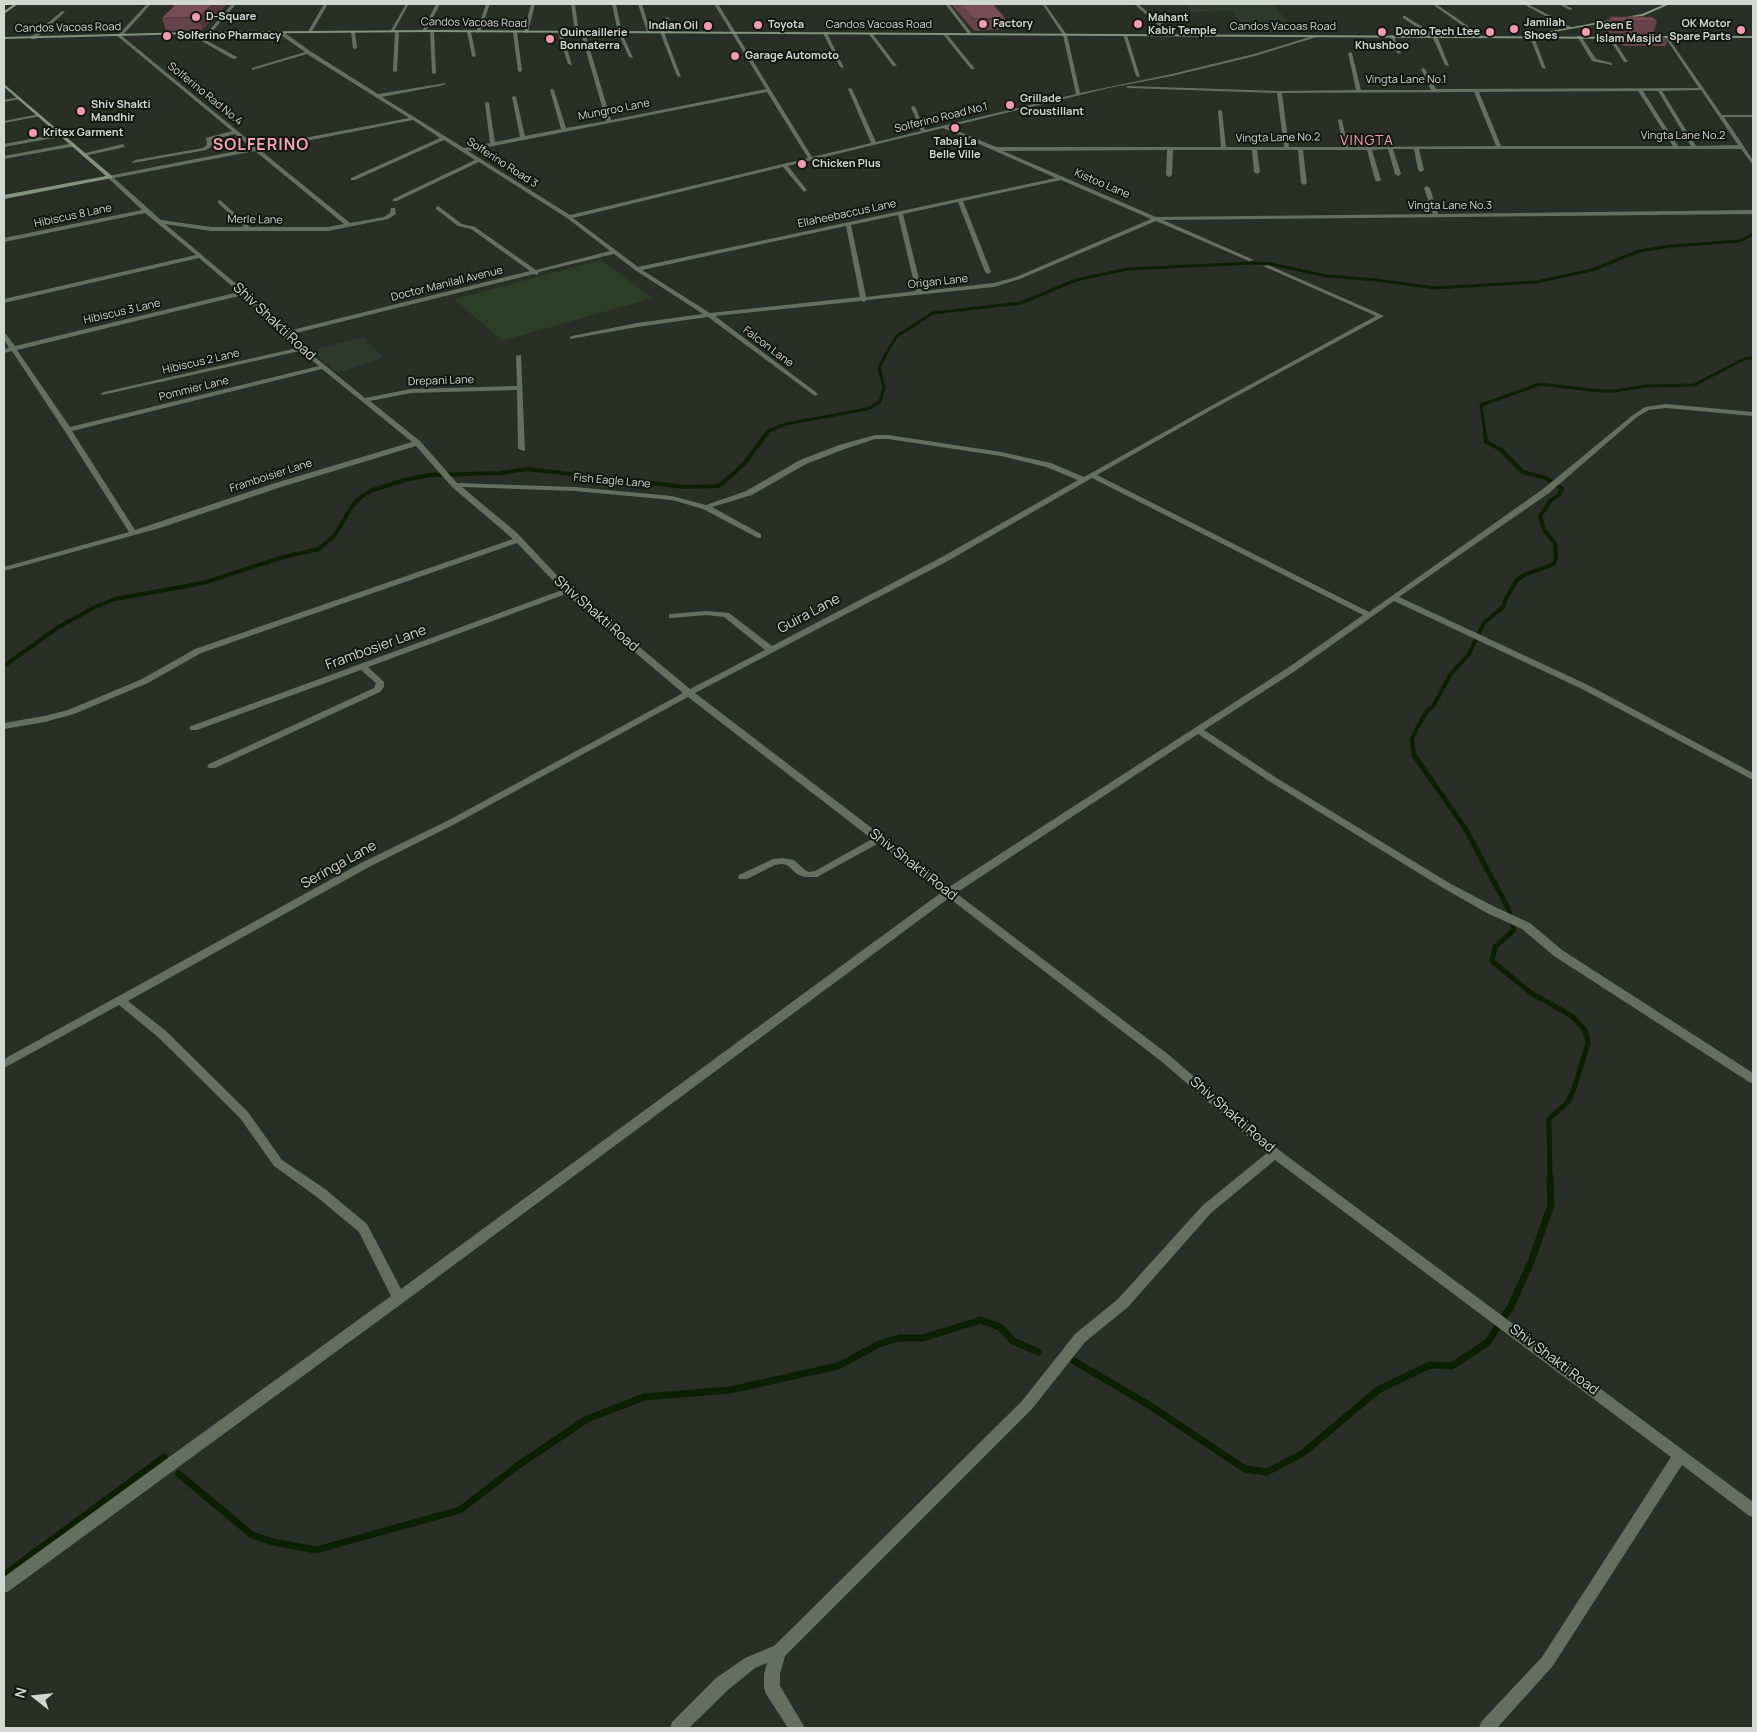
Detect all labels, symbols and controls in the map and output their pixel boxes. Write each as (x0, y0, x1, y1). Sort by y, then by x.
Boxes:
place label: D-Square (206, 10, 256, 24)
marker: D-Square (190, 11, 202, 23)
place label: Mahant Kabir Temple (1148, 11, 1217, 37)
street label: Candos Vacoas Road (421, 15, 527, 31)
place label: Jamilah Shoes (1524, 16, 1565, 42)
place label: Factory (993, 17, 1033, 31)
place label: OK Motor Spare Parts (1669, 17, 1731, 43)
place label: Toyota (768, 18, 804, 32)
street label: Candos Vacoas Road (826, 18, 932, 32)
marker: Factory (977, 18, 989, 30)
marker: Mahant Kabir Temple (1132, 18, 1144, 30)
place label: Indian Oil (648, 19, 698, 33)
marker: Toyota (752, 19, 764, 31)
place label: Deen E Islam Masjid (1596, 19, 1661, 45)
street label: Candos Vacoas Road (15, 20, 121, 36)
marker: Indian Oil (702, 20, 714, 32)
street label: Candos Vacoas Road (1230, 20, 1336, 34)
marker: Jamilah Shoes (1508, 23, 1520, 35)
marker: OK Motor Spare Parts (1735, 24, 1747, 36)
place label: Domo Tech Ltee (1396, 25, 1480, 39)
place label: Quincaillerie Bonnaterra (560, 26, 628, 52)
marker: Khushboo (1376, 26, 1388, 38)
marker: Domo Tech Ltee (1484, 26, 1496, 38)
marker: Deen E Islam Masjid (1580, 26, 1592, 38)
place label: Solferino Pharmacy (177, 29, 281, 43)
marker: Solferino Pharmacy (161, 30, 173, 42)
marker: Quincaillerie Bonnaterra (544, 33, 556, 45)
place label: Khushboo (1355, 39, 1409, 53)
place label: Garage Automoto (745, 49, 839, 63)
marker: Garage Automoto (729, 50, 741, 62)
street label: Solferino Rad No.4 (165, 60, 245, 128)
street label: Vingta Lane No.1 (1365, 73, 1447, 87)
place label: Grillade Croustillant (1020, 92, 1084, 118)
street label: Mungroo Lane (577, 97, 651, 123)
place label: Shiv Shakti Mandhir (91, 98, 151, 124)
marker: Grillade Croustillant (1004, 99, 1016, 111)
street label: Solferino Road No.1 (893, 100, 989, 136)
marker: Shiv Shakti Mandhir (75, 105, 87, 117)
marker: Tabaj La Belle Ville (949, 122, 961, 134)
place label: Kritex Garment (43, 126, 123, 140)
marker: Kritex Garment (27, 127, 39, 139)
street label: Vingta Lane No.2 (1641, 129, 1725, 143)
street label: Vingta Lane No.2 (1236, 131, 1320, 145)
district label: VINGTA (1339, 133, 1395, 149)
street label: Solferino Road 3 (464, 135, 540, 191)
place label: Tabaj La Belle Ville (929, 135, 981, 161)
district label: SOLFERINO (212, 136, 310, 156)
place label: Chicken Plus (812, 157, 881, 171)
marker: Chicken Plus (796, 158, 808, 170)
street label: Kistoo Lane (1072, 166, 1132, 202)
street label: Ellaheebaccus Lane (796, 197, 898, 231)
street label: Vingta Lane No.3 (1408, 199, 1492, 213)
street label: Hibiscus 8 Lane (33, 201, 113, 231)
street label: Merle Lane (227, 213, 283, 227)
street label: Doctor Manilall Avenue (390, 264, 504, 304)
street label: Origan Lane (907, 272, 969, 292)
street label: Shiv Shakti Road (229, 279, 319, 365)
street label: Hibiscus 3 Lane (82, 297, 162, 327)
street label: Falcon Lane (740, 324, 796, 370)
street label: Hibiscus 2 Lane (161, 347, 241, 377)
street label: Drepani Lane (408, 373, 474, 389)
street label: Pommier Lane (158, 374, 230, 404)
street label: Framboisier Lane (228, 456, 314, 496)
street label: Fish Eagle Lane (573, 471, 651, 491)
street label: Shiv Shakti Road (550, 573, 642, 655)
street label: Guira Lane (775, 591, 843, 637)
street label: Frambosier Lane (323, 622, 429, 674)
street label: Shiv Shakti Road (866, 826, 960, 904)
street label: Seringa Lane (298, 837, 380, 893)
street label: Shiv Shakti Road (1186, 1074, 1278, 1156)
street label: Shiv Shakti Road (1506, 1321, 1602, 1399)
north arrow (10, 1672, 60, 1722)
text: N (10, 1685, 31, 1700)

